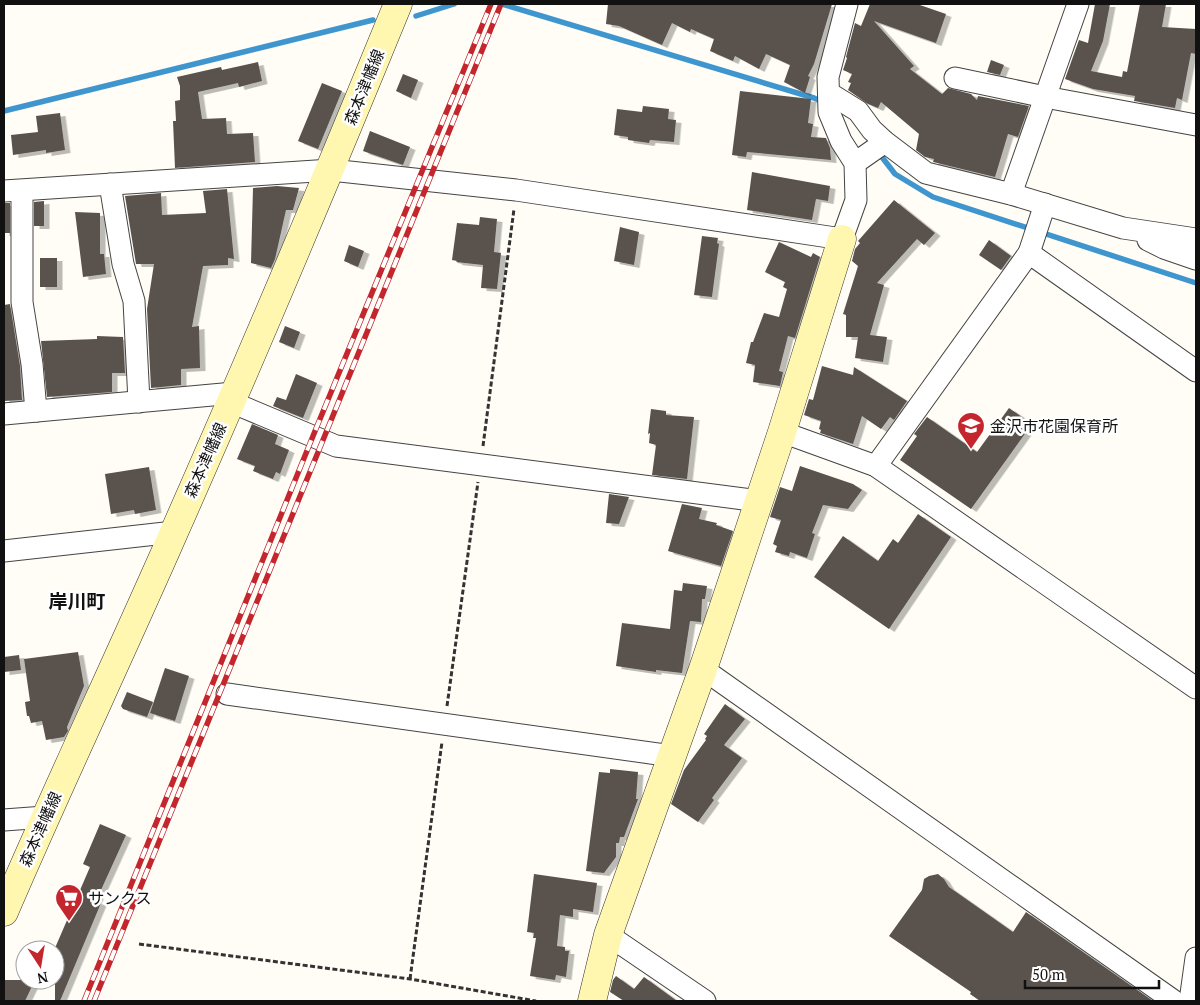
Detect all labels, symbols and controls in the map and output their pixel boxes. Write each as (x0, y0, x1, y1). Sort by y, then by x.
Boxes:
street label: 森本津幡線 (339, 46, 389, 128)
school or university icon: 金沢市花園保育所 (956, 411, 986, 450)
place label: 金沢市花園保育所 (990, 415, 1118, 437)
street label: 森本津幡線 (179, 419, 231, 501)
district label: 岸川町 (48, 588, 106, 613)
street label: 森本津幡線 (14, 788, 66, 870)
supermarket icon: サンクス (54, 883, 84, 922)
place label: サンクス (88, 887, 152, 909)
north arrow (15, 940, 65, 990)
scale bar (1025, 958, 1159, 990)
text: 50 m (1032, 964, 1065, 984)
text: N (35, 968, 50, 989)

